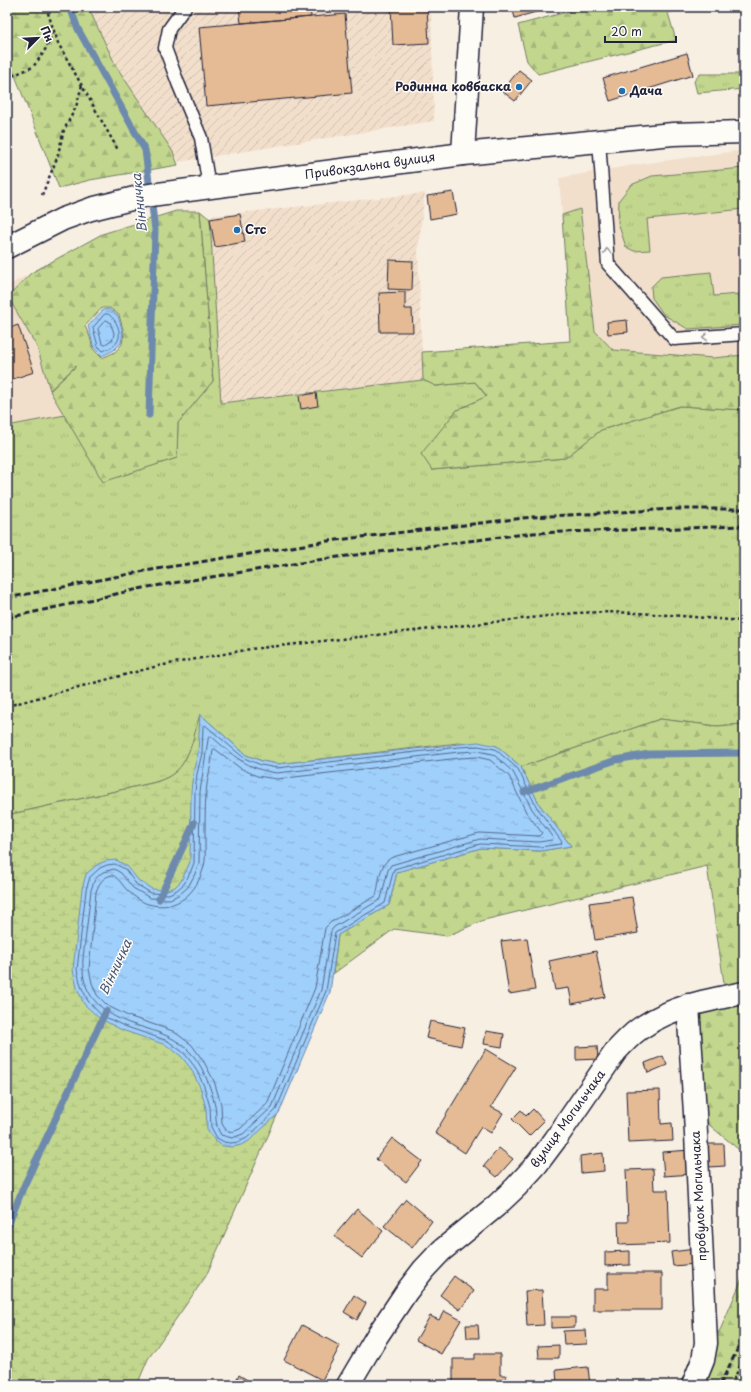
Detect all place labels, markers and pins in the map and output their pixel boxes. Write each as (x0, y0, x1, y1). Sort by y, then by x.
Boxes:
place label: Родинна ковбаска (395, 77, 511, 95)
place label: Дача (629, 81, 663, 99)
marker: Родинна ковбаска (514, 82, 524, 92)
marker: Дача (617, 86, 627, 96)
place label: Стс (245, 220, 267, 238)
marker: Стс (232, 225, 242, 235)

